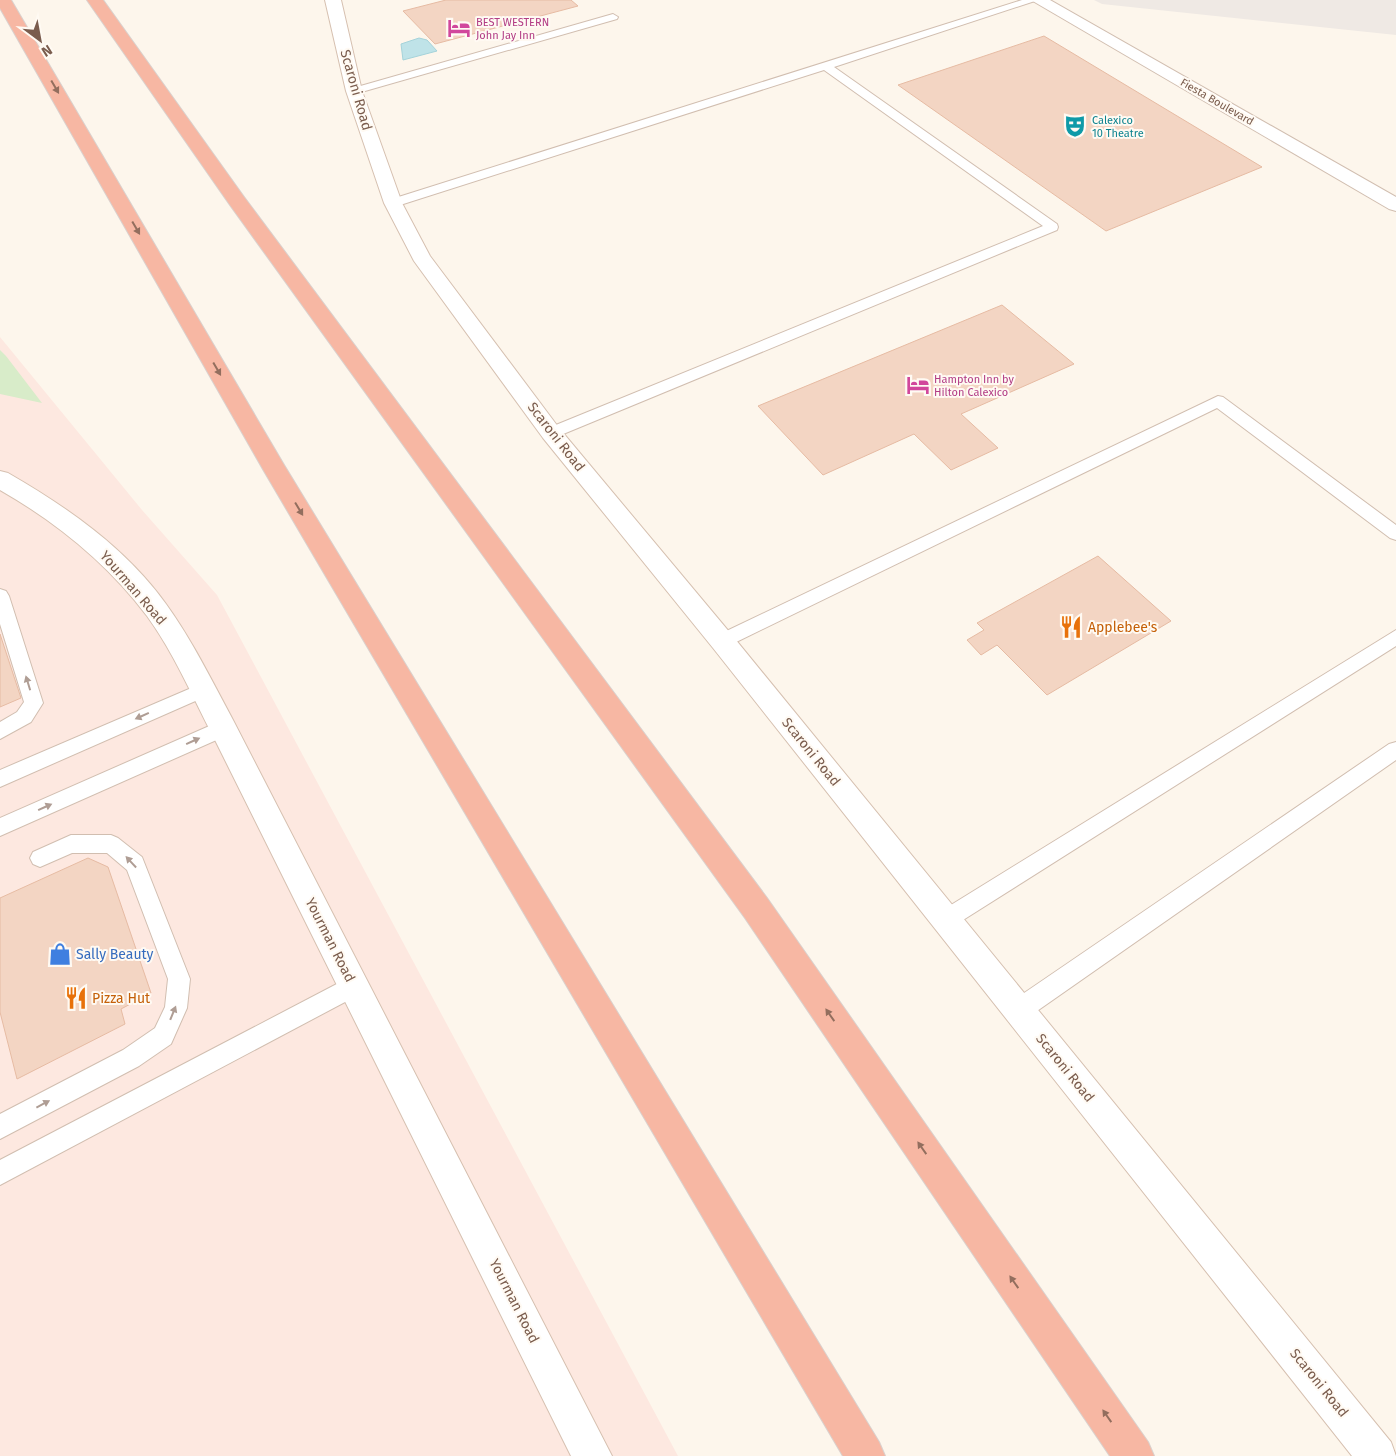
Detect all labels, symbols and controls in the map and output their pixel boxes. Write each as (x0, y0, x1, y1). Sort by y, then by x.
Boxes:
north arrow (15, 15, 65, 65)
hotel icon: BEST WESTERN John Jay Inn (446, 15, 472, 41)
place label: BEST WESTERN John Jay Inn (476, 16, 549, 42)
text: N (38, 41, 55, 60)
street label: Scaroni Road (336, 48, 376, 132)
street label: Fiesta Boulevard (1178, 76, 1256, 128)
one-way arrow (51, 80, 60, 93)
theatre icon: Calexico 10 Theatre (1062, 113, 1088, 139)
place label: Calexico 10 Theatre (1092, 114, 1144, 140)
one-way arrow (132, 221, 141, 234)
one-way arrow (213, 362, 222, 375)
hotel icon: Hampton Inn by Hilton Calexico (905, 372, 931, 398)
place label: Hampton Inn by Hilton Calexico (934, 373, 1015, 399)
street label: Scaroni Road (524, 399, 588, 475)
one-way arrow (295, 503, 304, 516)
street label: Yourman Road (96, 548, 170, 628)
restaurant icon: Applebee's (1058, 614, 1084, 640)
place label: Applebee's (1088, 619, 1158, 636)
one-way arrow (24, 675, 32, 690)
one-way arrow (135, 713, 149, 721)
street label: Scaroni Road (778, 714, 844, 790)
one-way arrow (186, 736, 200, 744)
one-way arrow (38, 802, 52, 810)
one-way arrow (125, 856, 137, 868)
street label: Yourman Road (301, 895, 359, 985)
shop icon: Sally Beauty (47, 941, 73, 967)
place label: Sally Beauty (76, 946, 154, 963)
restaurant icon: Pizza Hut (63, 985, 89, 1011)
place label: Pizza Hut (92, 990, 151, 1007)
one-way arrow (169, 1006, 177, 1020)
one-way arrow (825, 1008, 835, 1022)
street label: Scaroni Road (1032, 1030, 1098, 1106)
one-way arrow (36, 1100, 50, 1108)
one-way arrow (917, 1142, 927, 1155)
street label: Yourman Road (485, 1256, 543, 1346)
one-way arrow (1009, 1275, 1019, 1289)
street label: Scaroni Road (1286, 1345, 1352, 1421)
one-way arrow (1102, 1409, 1112, 1423)

